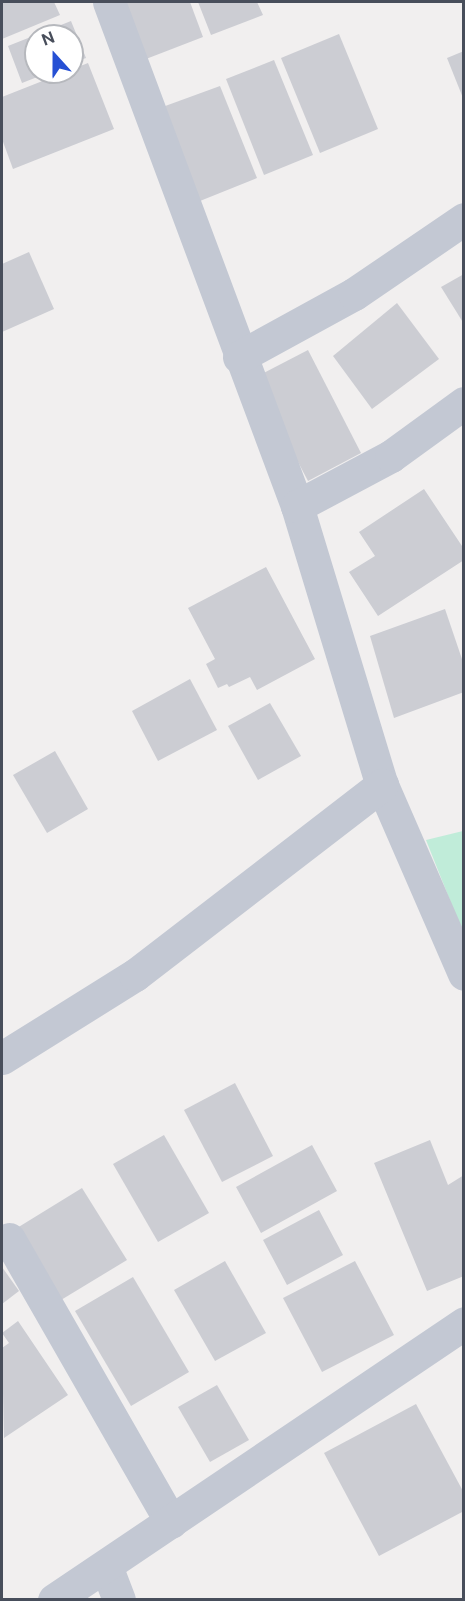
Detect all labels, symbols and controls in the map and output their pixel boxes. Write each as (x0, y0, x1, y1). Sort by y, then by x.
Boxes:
north arrow (24, 24, 84, 84)
text: N (39, 27, 57, 50)

